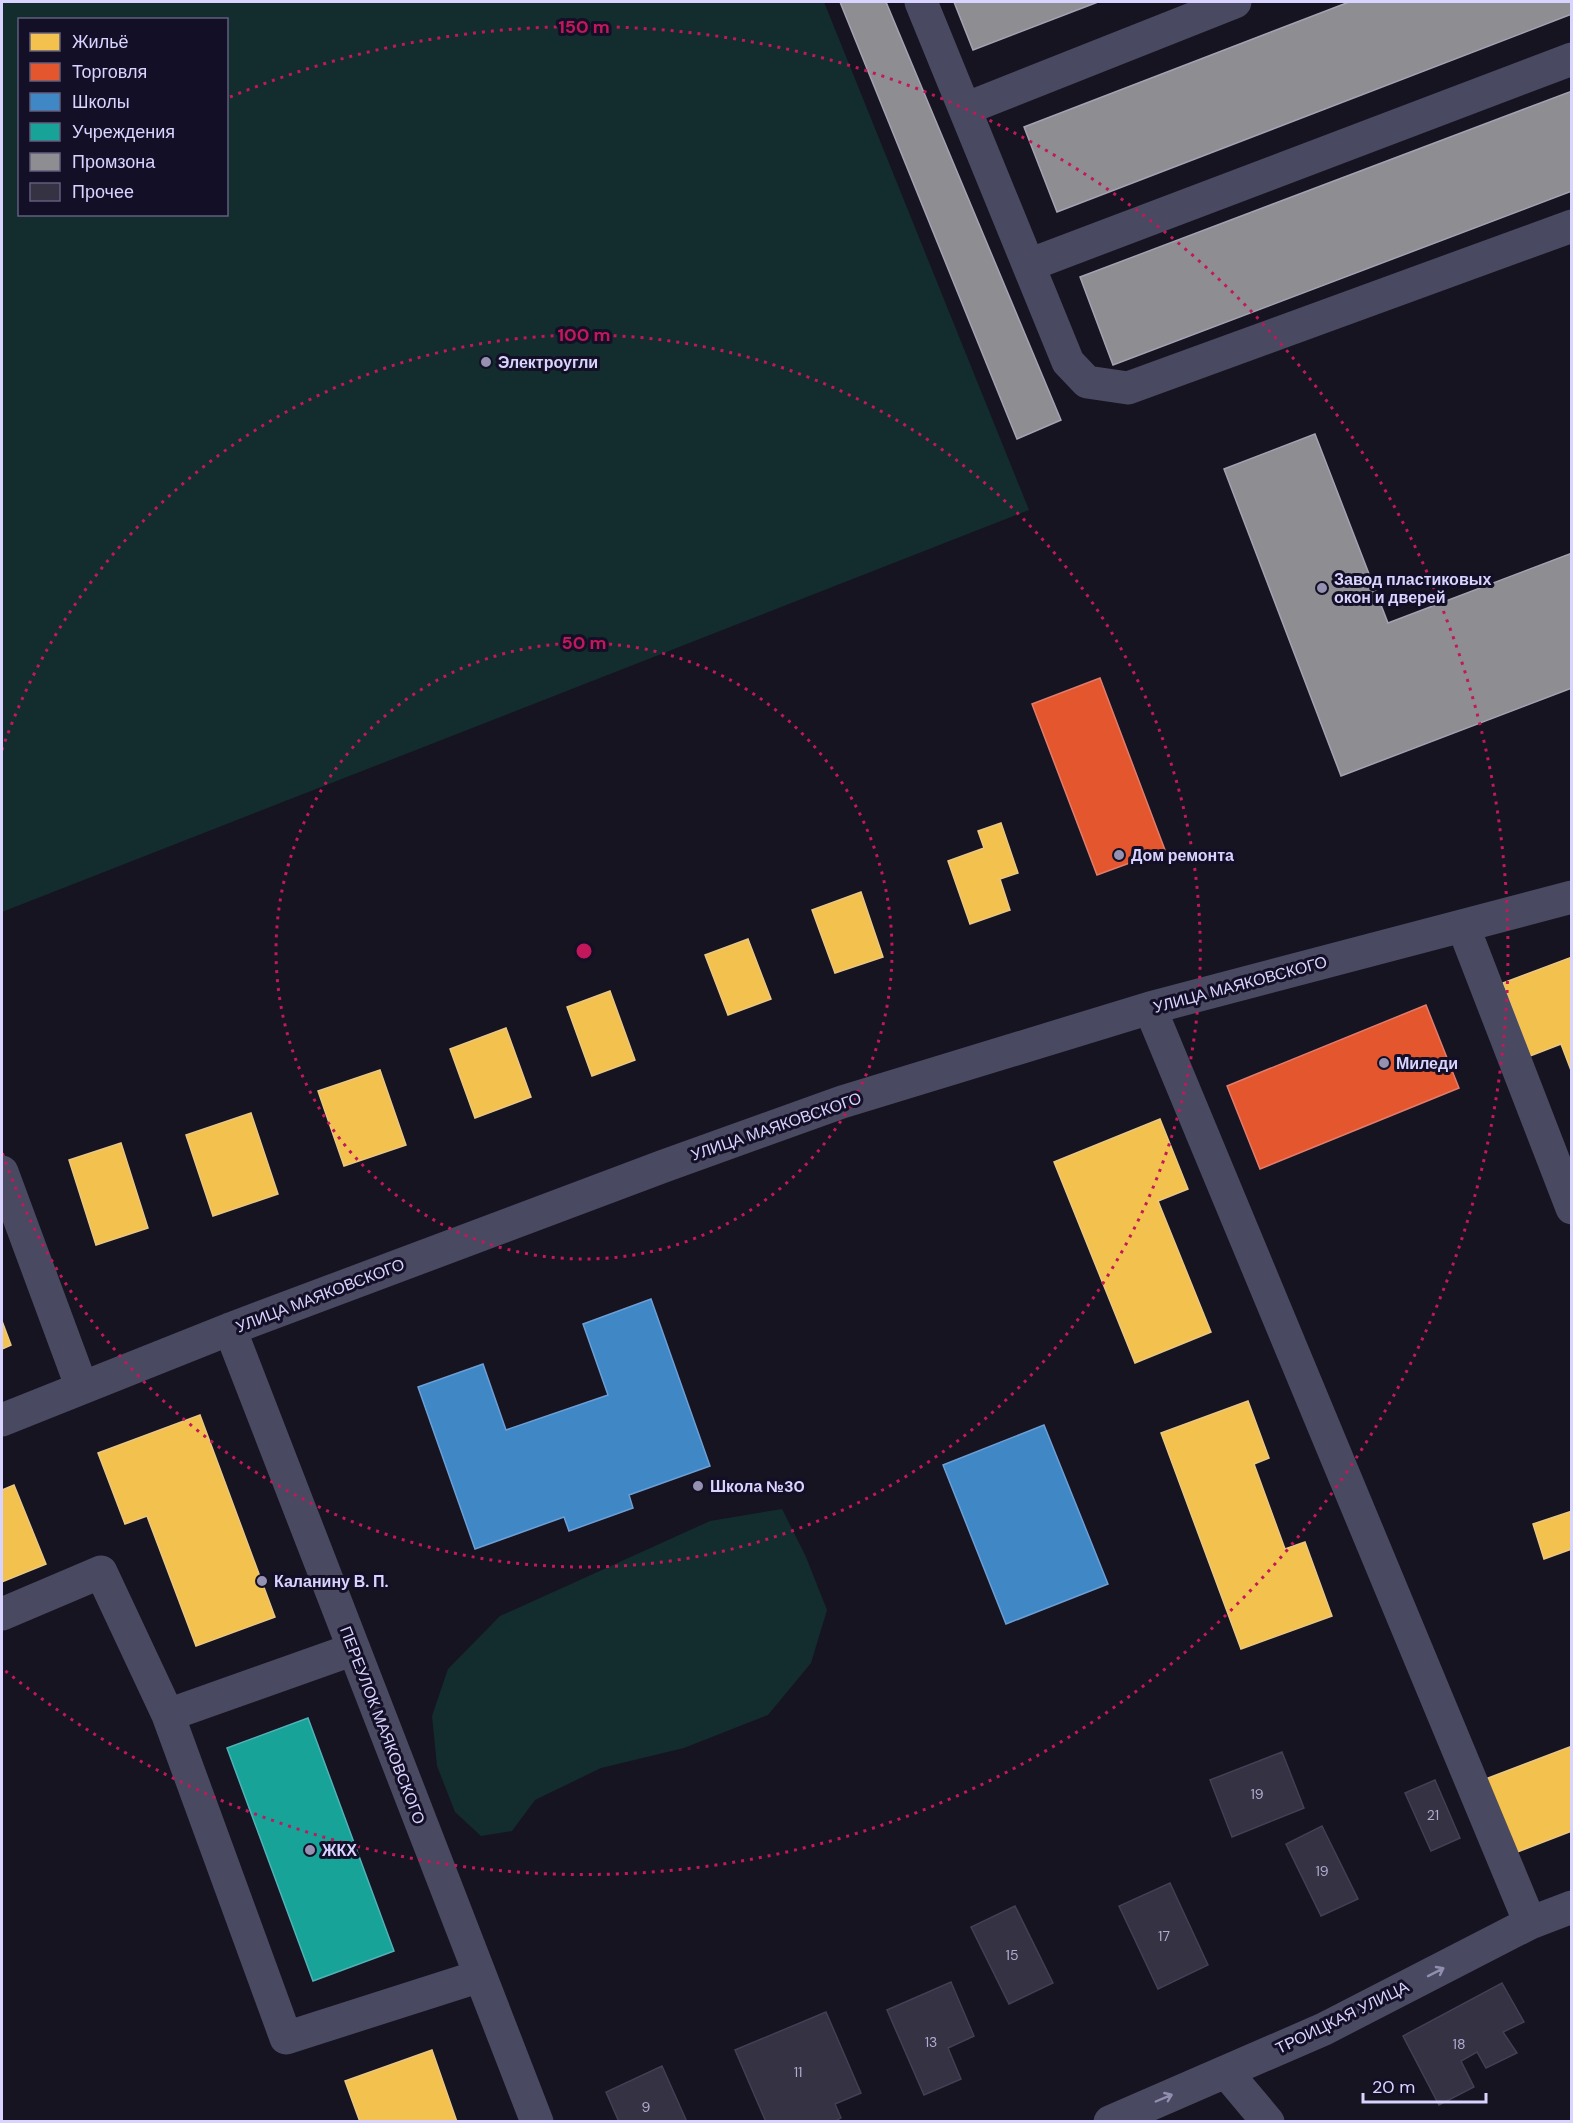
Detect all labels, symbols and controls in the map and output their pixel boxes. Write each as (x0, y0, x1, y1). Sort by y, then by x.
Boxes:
text: 150 m (558, 15, 610, 39)
legend (18, 18, 228, 216)
text: Жильё (72, 30, 129, 54)
text: Торговля (72, 60, 147, 84)
text: Школы (72, 90, 130, 114)
text: Учреждения (72, 120, 175, 144)
text: Промзона (72, 150, 156, 174)
text: Прочее (72, 180, 134, 204)
text: 100 m (557, 323, 611, 347)
place label: Электроугли (498, 352, 598, 373)
marker: Электроугли (479, 355, 493, 369)
place label: Завод пластиковых окон и дверей (1334, 569, 1491, 608)
marker: Завод пластиковых окон и дверей (1315, 581, 1329, 595)
text: 50 m (561, 631, 607, 655)
place label: Дом ремонта (1131, 845, 1234, 866)
marker: Дом ремонта (1112, 848, 1126, 862)
centre of rings (574, 941, 594, 961)
street label: УЛИЦА МАЯКОВСКОГО (1151, 951, 1329, 1018)
place label: Миледи (1396, 1053, 1458, 1074)
marker: Миледи (1377, 1056, 1391, 1070)
street label: УЛИЦА МАЯКОВСКОГО (688, 1087, 864, 1166)
street label: УЛИЦА МАЯКОВСКОГО (233, 1254, 408, 1337)
place label: Школа №30 (710, 1476, 805, 1497)
marker: Школа №30 (691, 1479, 705, 1493)
place label: Каланину В. П. (274, 1571, 389, 1592)
marker: Каланину В. П. (255, 1574, 269, 1588)
street label: ПЕРЕУЛОК МАЯКОВСКОГО (335, 1623, 430, 1827)
house number: 19 (1250, 1785, 1264, 1803)
house number: 21 (1427, 1806, 1439, 1824)
place label: ЖКХ (321, 1840, 357, 1861)
marker: ЖКХ (303, 1843, 317, 1857)
house number: 19 (1315, 1862, 1329, 1880)
house number: 17 (1158, 1927, 1170, 1945)
house number: 15 (1006, 1946, 1018, 1964)
one-way arrow (1427, 1965, 1445, 1977)
street label: ТРОИЦКАЯ УЛИЦА (1272, 1976, 1413, 2059)
house number: 13 (925, 2033, 937, 2051)
house number: 18 (1453, 2035, 1465, 2053)
house number: 11 (794, 2063, 802, 2081)
scale bar (1363, 2066, 1486, 2104)
text: 20 m (1372, 2075, 1415, 2099)
one-way arrow (1154, 2092, 1173, 2103)
house number: 9 (642, 2098, 651, 2116)

